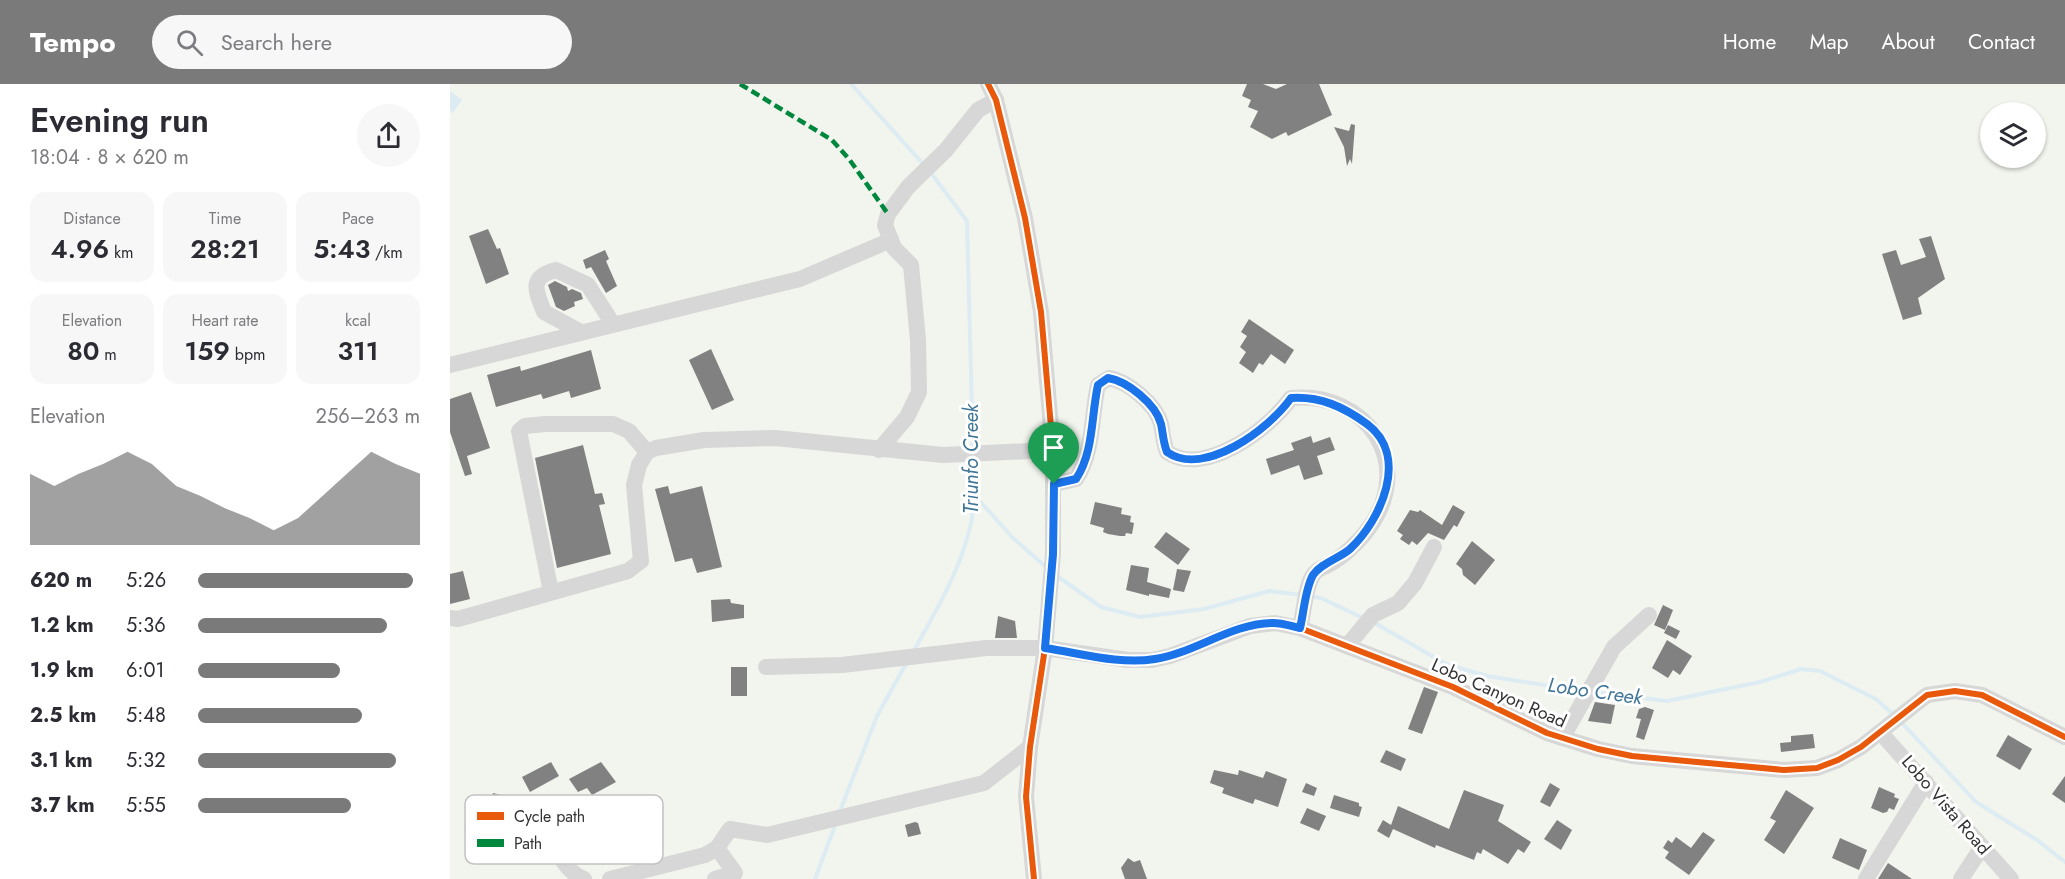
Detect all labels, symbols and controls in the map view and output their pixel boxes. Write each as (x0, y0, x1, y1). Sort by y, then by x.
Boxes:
search box (152, 15, 572, 69)
text: Tempo (30, 22, 116, 63)
icon: search (173, 26, 206, 59)
text: Search here (221, 26, 332, 58)
text: Home (1723, 27, 1776, 57)
text: Map (1809, 27, 1849, 57)
text: About (1882, 27, 1935, 57)
text: Contact (1968, 27, 2035, 57)
text: Evening run (30, 97, 209, 144)
map controls (1980, 102, 2046, 168)
button: layers (1980, 102, 2046, 168)
button: share (357, 104, 420, 167)
text: 18:04 · 8 × 620 m (30, 143, 189, 172)
text: Distance (63, 207, 121, 230)
text: Time (209, 207, 241, 230)
text: Pace (342, 207, 374, 230)
text: 4.96 (50, 230, 109, 268)
text: 28:21 (190, 230, 260, 268)
text: 5:43 (313, 230, 370, 268)
text: km (109, 241, 134, 264)
text: /km (370, 241, 403, 264)
text: Elevation (62, 309, 122, 332)
text: Heart rate (192, 309, 258, 332)
text: kcal (345, 309, 371, 332)
text: 80 (67, 332, 100, 370)
text: 159 (184, 332, 230, 370)
text: 311 (337, 332, 379, 370)
text: m (100, 343, 117, 366)
text: bpm (230, 343, 266, 366)
text: Elevation (30, 402, 105, 431)
text: 256–263 m (316, 402, 420, 431)
water label: Triunfo Creek (957, 403, 986, 514)
pin (1028, 422, 1079, 484)
icon: arrive (1037, 431, 1070, 464)
text: 620 m (30, 566, 92, 595)
text: 5:26 (126, 566, 166, 595)
text: 1.2 km (30, 611, 94, 640)
text: 5:36 (126, 611, 166, 640)
street label: Lobo Canyon Road (1428, 652, 1570, 734)
text: 1.9 km (30, 656, 94, 685)
text: 6:01 (126, 656, 165, 685)
water label: Lobo Creek (1546, 671, 1646, 713)
text: 2.5 km (30, 701, 96, 730)
text: 5:48 (126, 701, 166, 730)
text: 3.1 km (30, 746, 93, 775)
text: 5:32 (126, 746, 166, 775)
street label: Lobo Vista Road (1895, 750, 1997, 860)
text: 3.7 km (30, 791, 95, 820)
text: 5:55 (126, 791, 166, 820)
legend (465, 795, 663, 864)
text: Cycle path (514, 805, 585, 828)
text: Path (514, 832, 542, 855)

